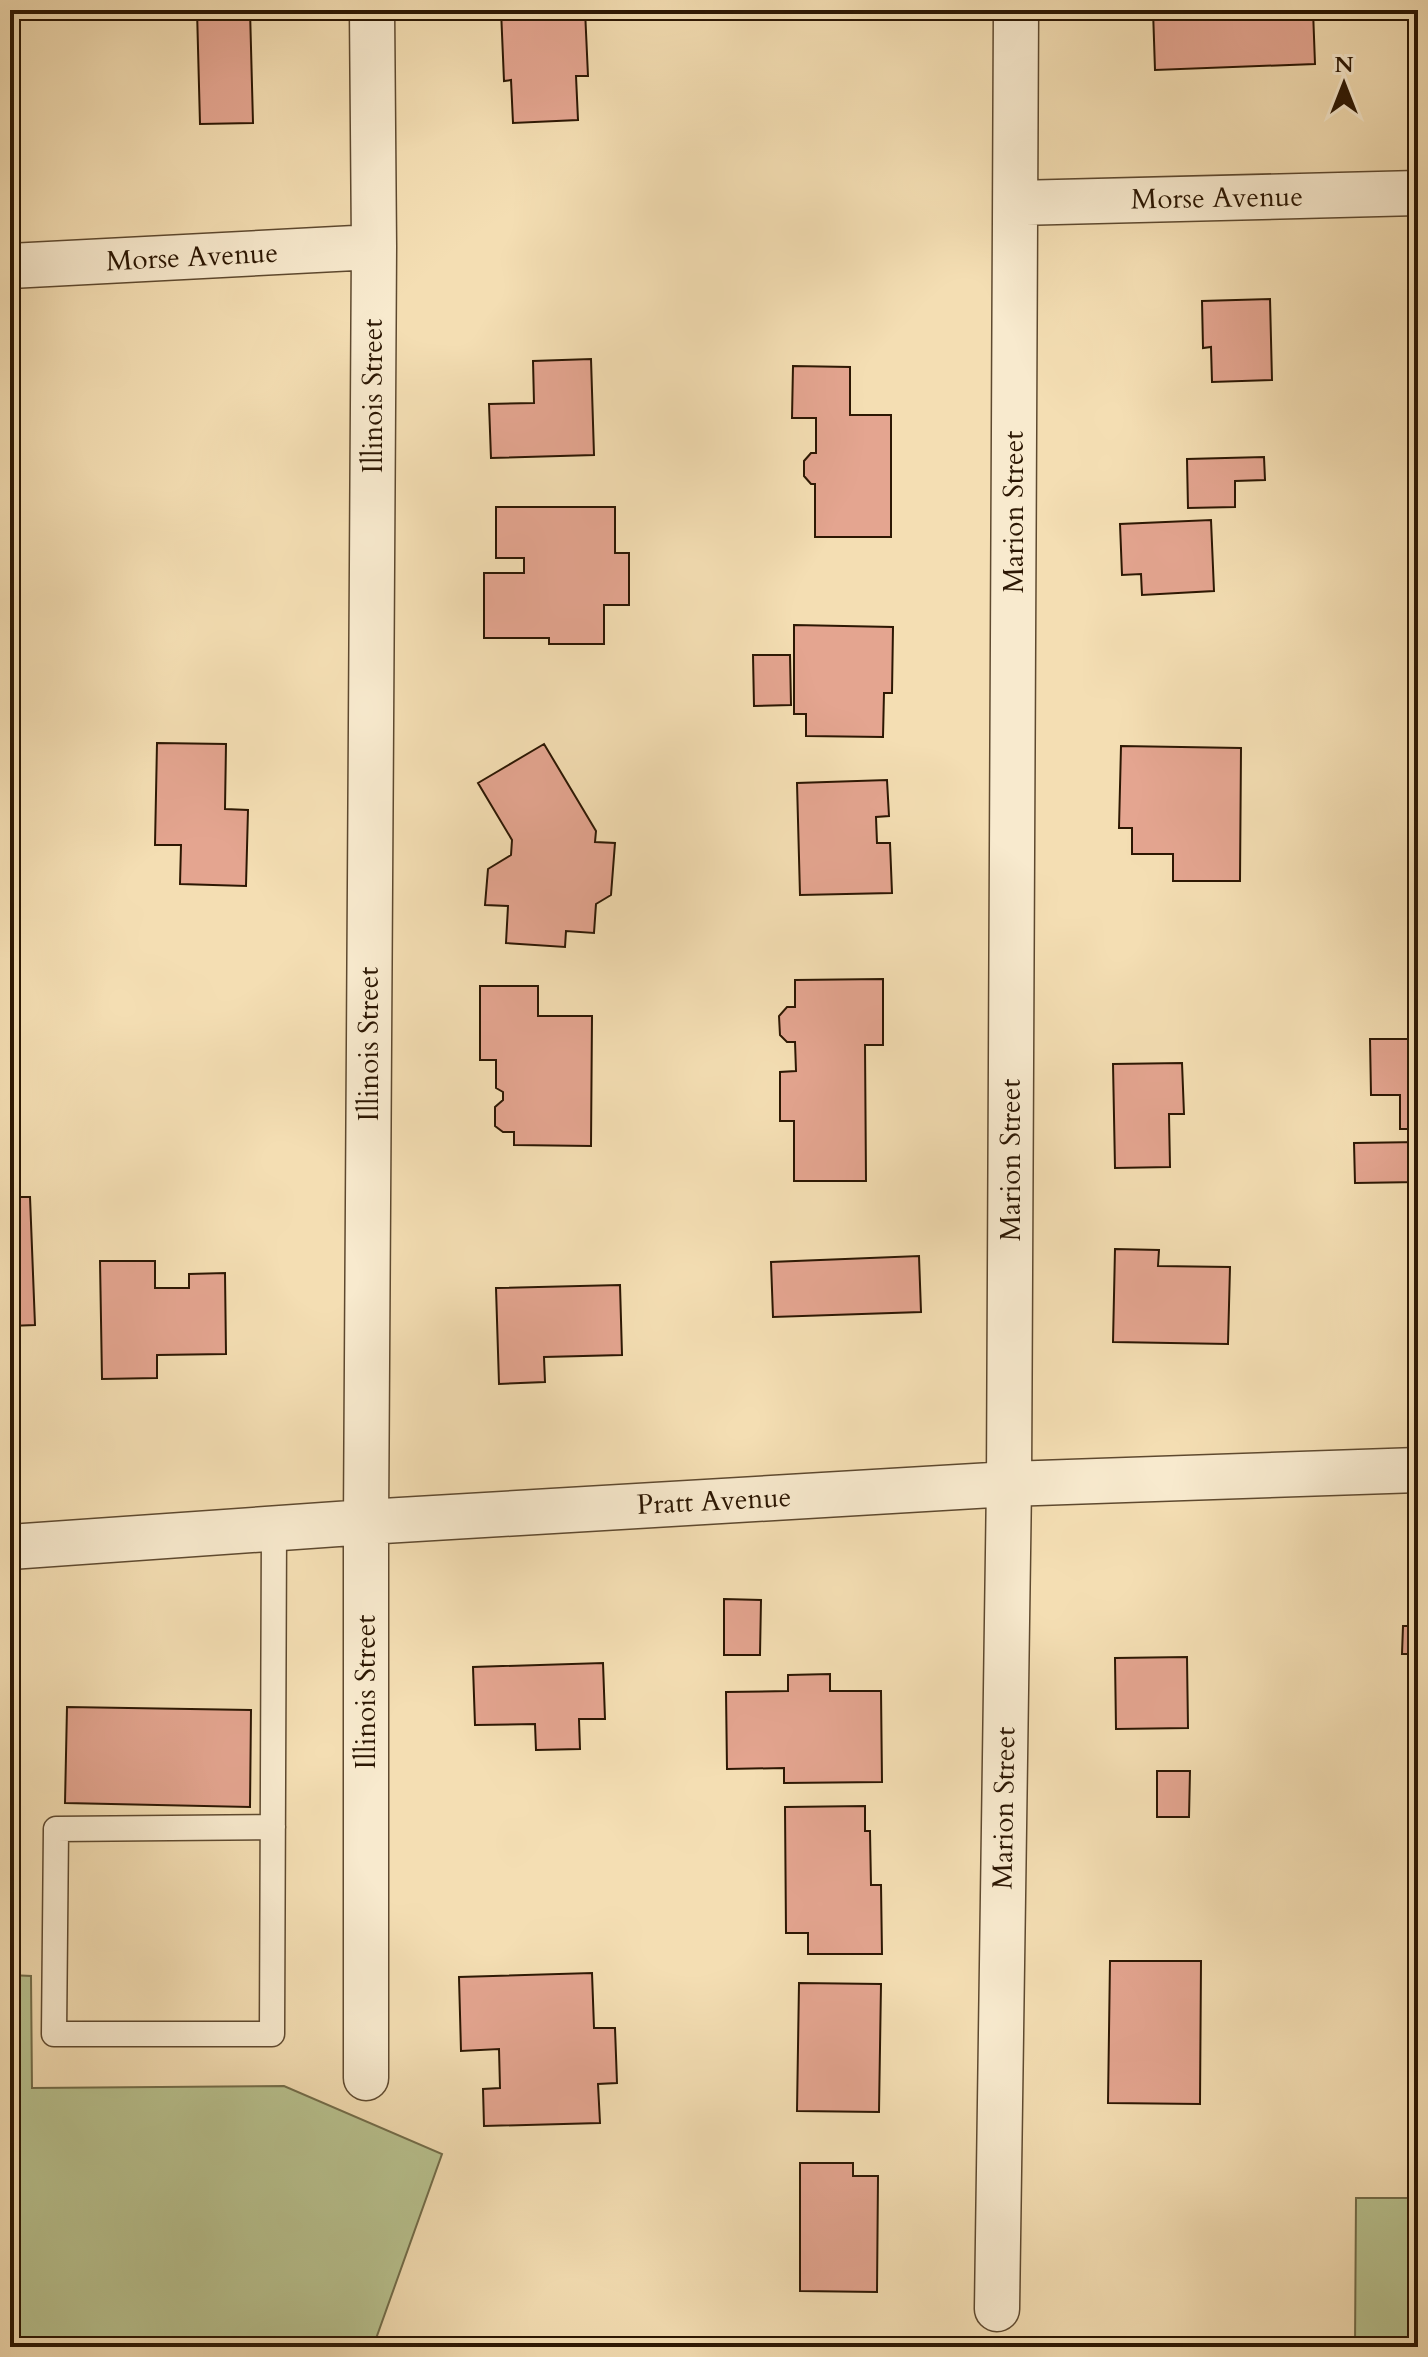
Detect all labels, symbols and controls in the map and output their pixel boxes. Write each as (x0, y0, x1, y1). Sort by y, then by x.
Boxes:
north arrow (1304, 44, 1384, 124)
text: N (1334, 50, 1354, 80)
street label: Morse Avenue (1131, 178, 1303, 218)
street label: Morse Avenue (105, 234, 279, 280)
street label: Illinois Street (354, 318, 392, 473)
street label: Marion Street (995, 431, 1033, 593)
street label: Illinois Street (350, 966, 388, 1121)
street label: Marion Street (992, 1079, 1030, 1241)
street label: Pratt Avenue (636, 1478, 792, 1524)
street label: Illinois Street (347, 1614, 385, 1769)
street label: Marion Street (984, 1726, 1024, 1890)

